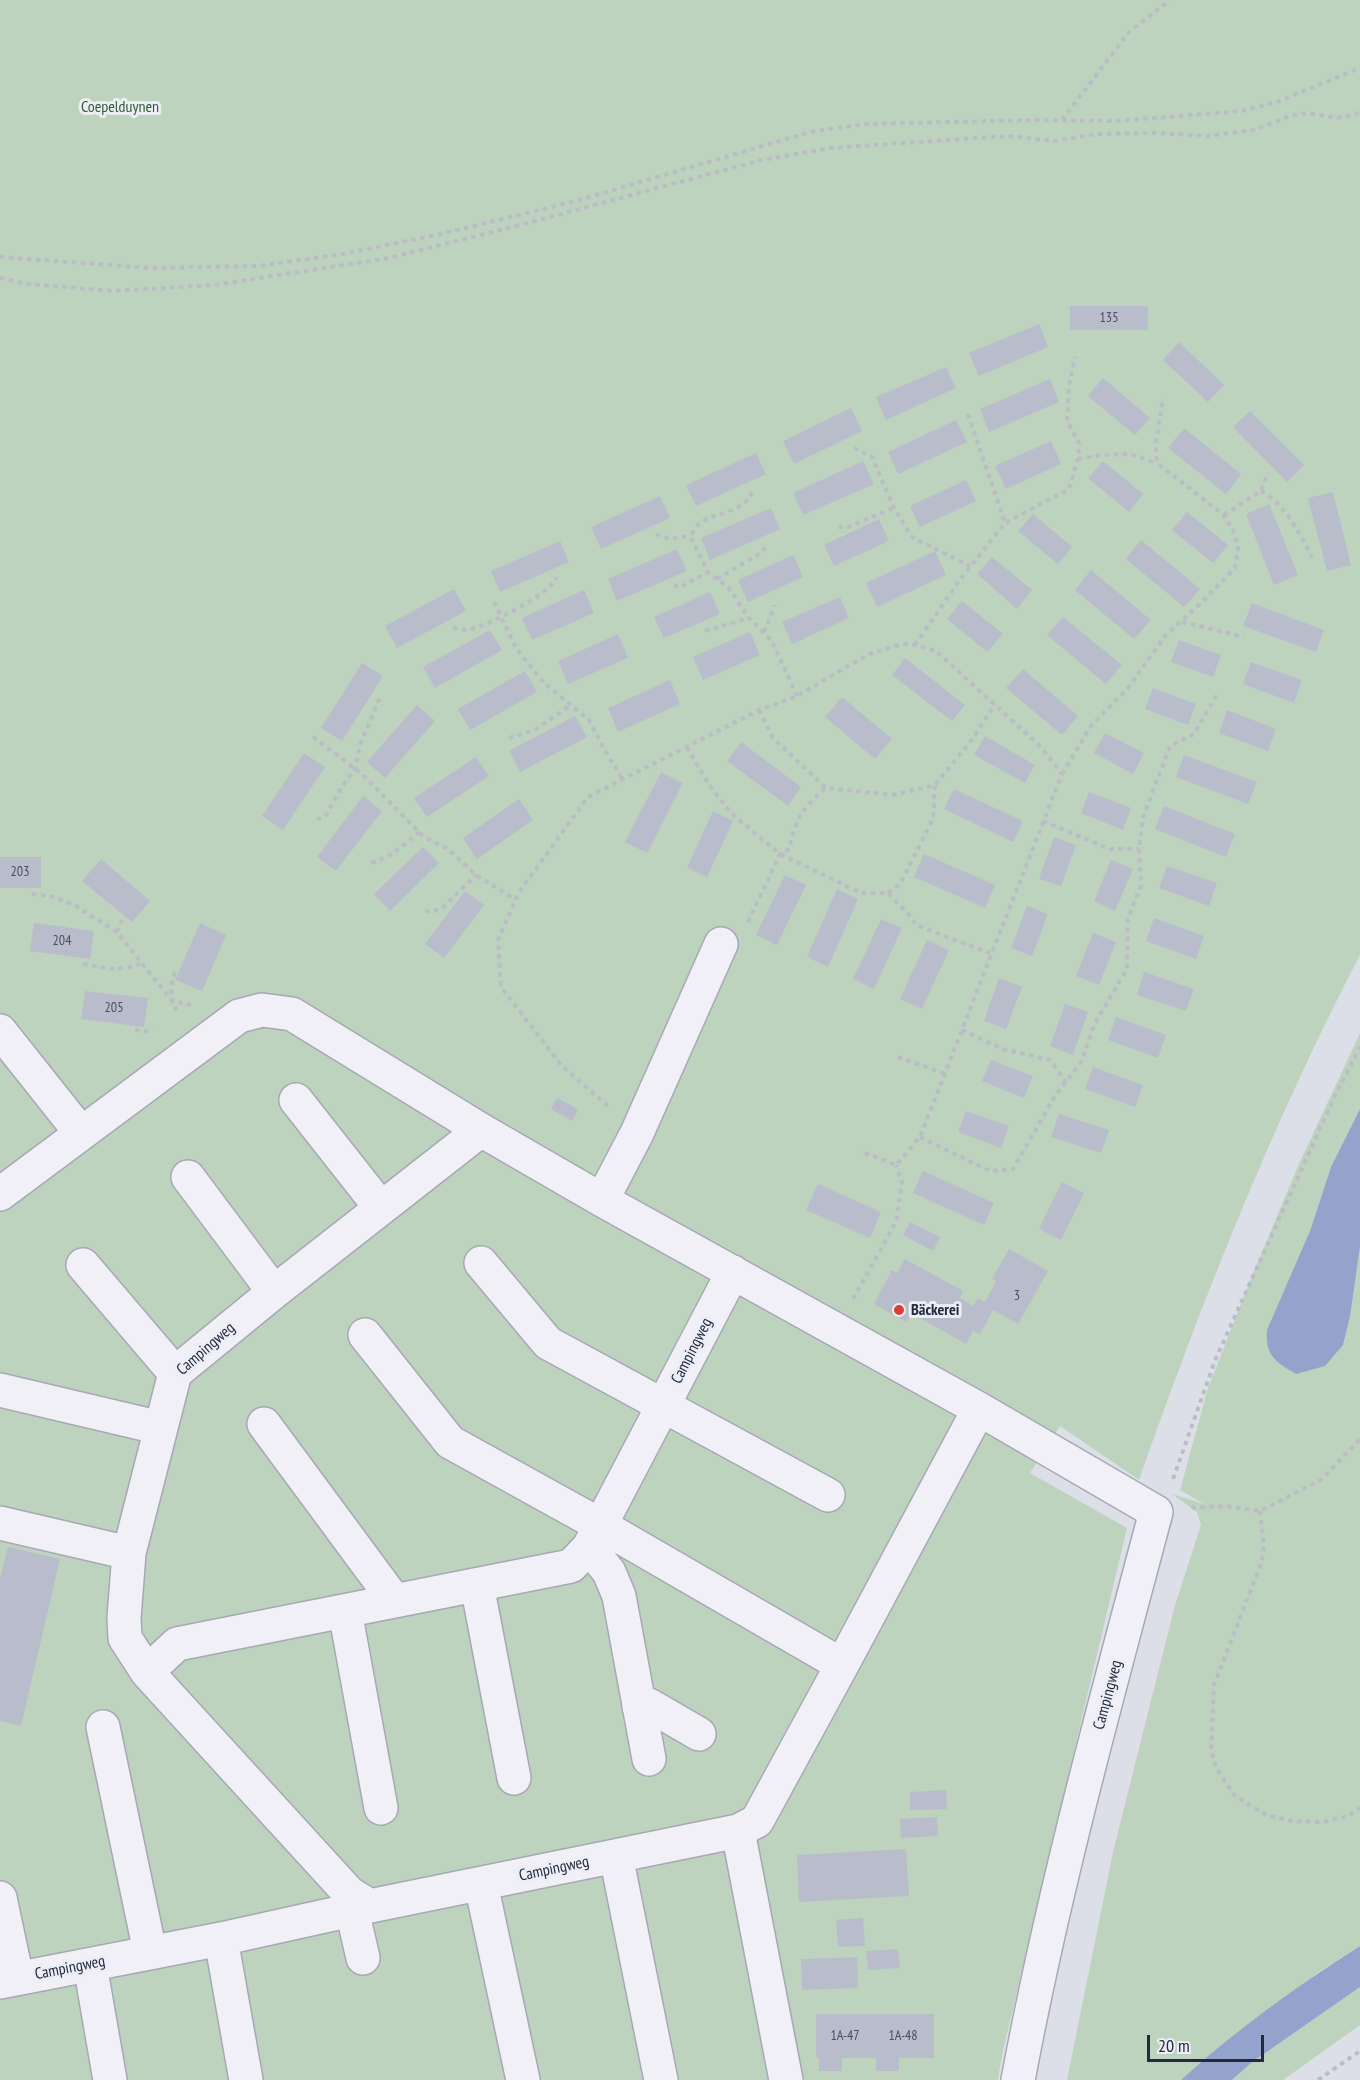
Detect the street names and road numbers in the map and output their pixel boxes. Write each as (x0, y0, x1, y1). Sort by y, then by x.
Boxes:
street label: Campingweg (667, 1315, 717, 1387)
street label: Campingweg (173, 1318, 239, 1380)
street label: Campingweg (1090, 1658, 1126, 1732)
street label: Campingweg (517, 1852, 591, 1886)
street label: Campingweg (33, 1952, 107, 1984)

